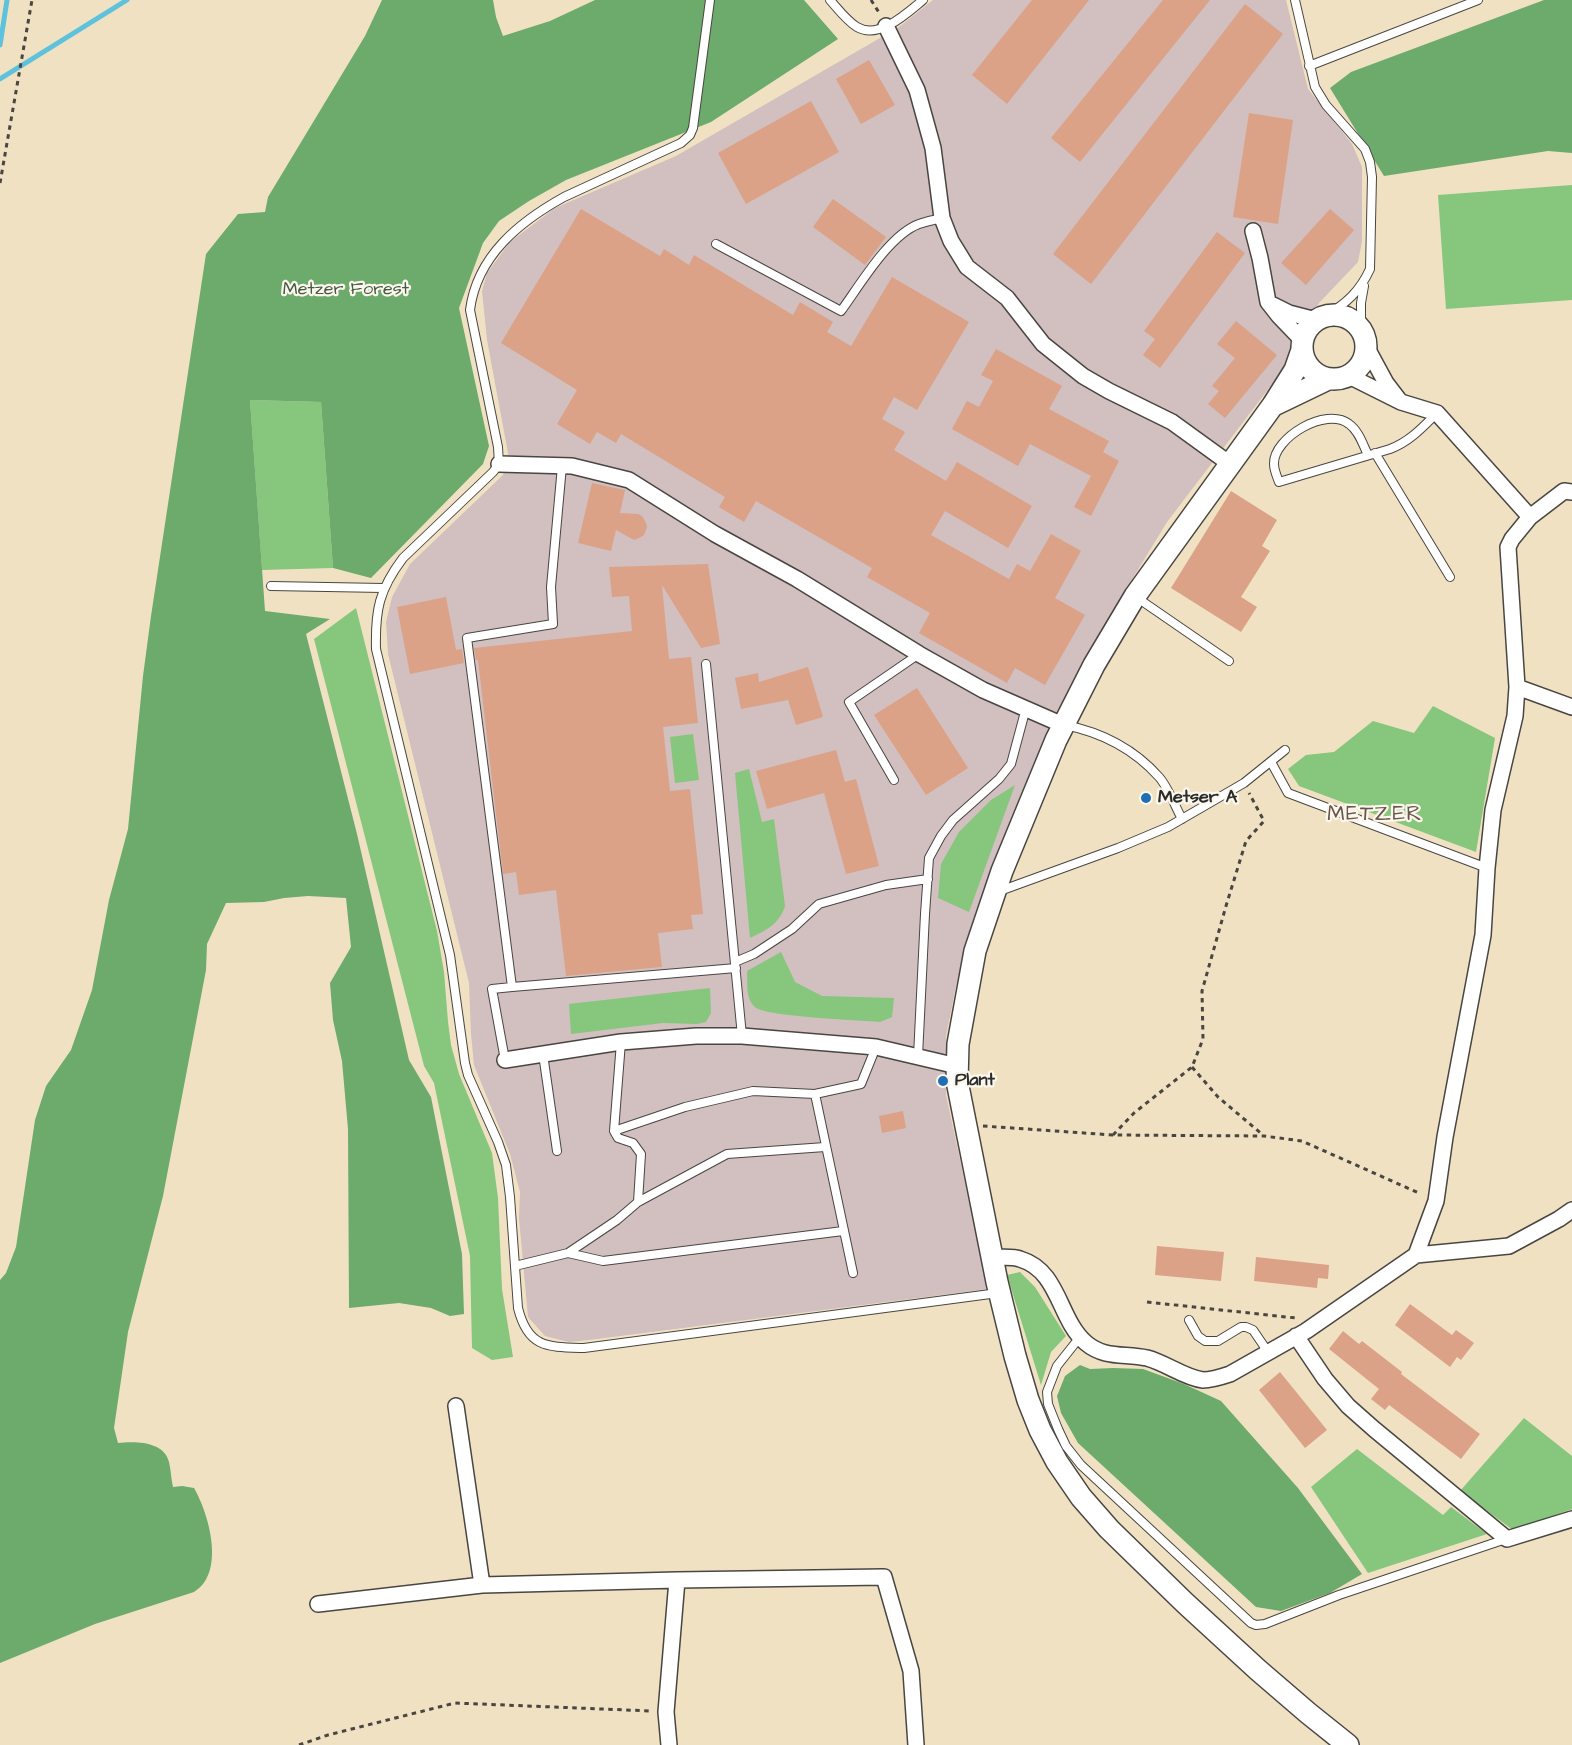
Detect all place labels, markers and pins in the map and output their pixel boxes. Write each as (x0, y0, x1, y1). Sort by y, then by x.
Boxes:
place label: Metser A (1158, 787, 1237, 809)
marker: Metser A (1139, 791, 1153, 805)
place label: Plant (955, 1070, 995, 1092)
marker: Plant (936, 1074, 950, 1088)

